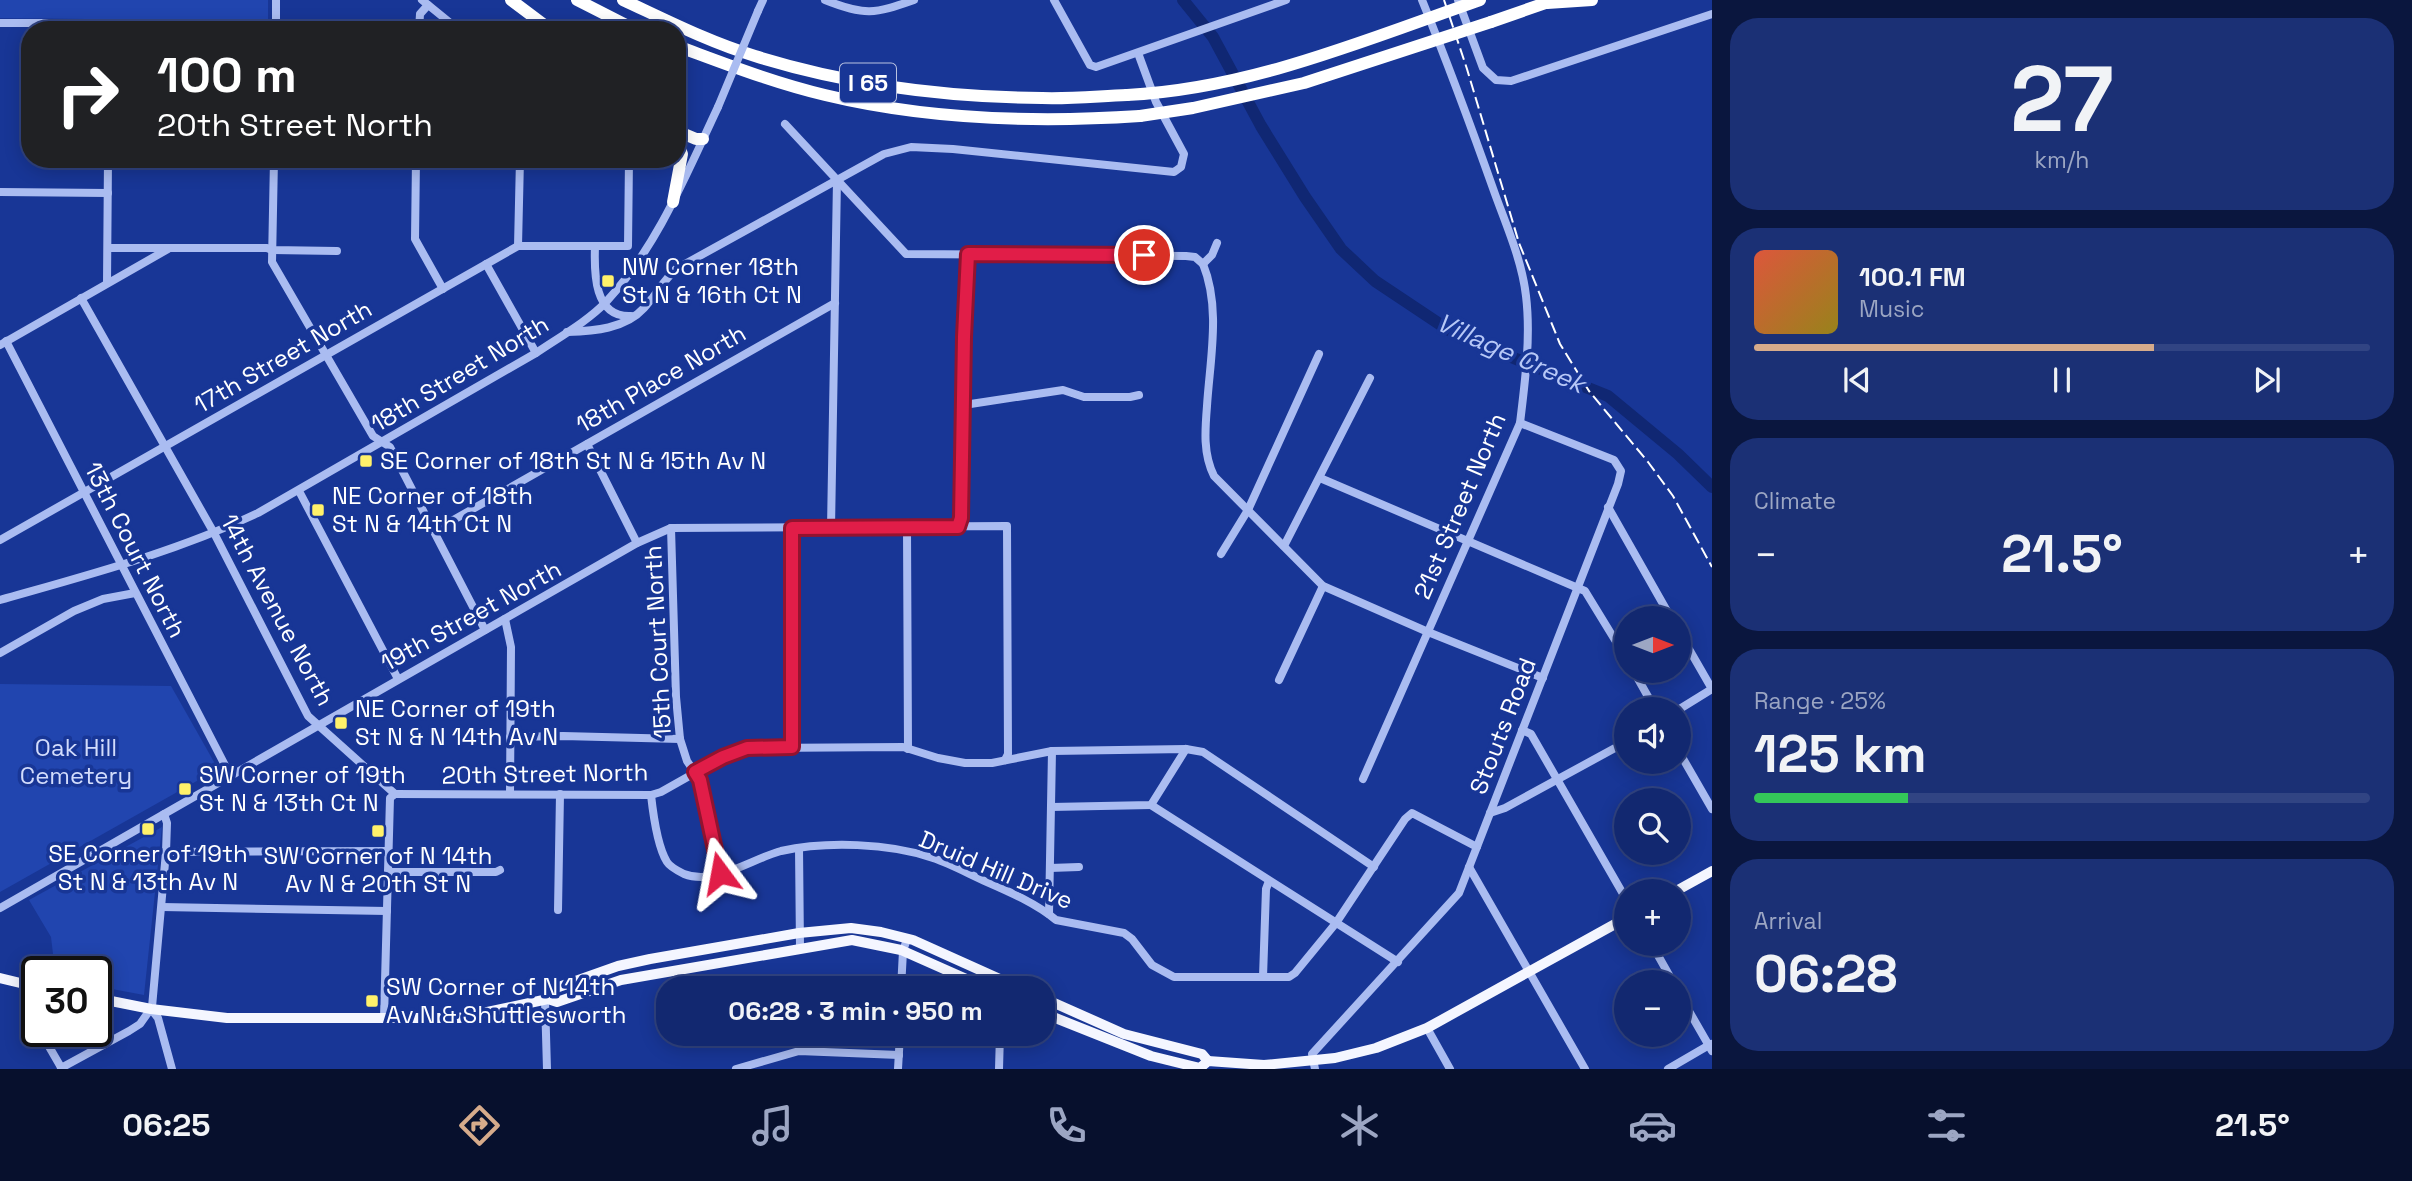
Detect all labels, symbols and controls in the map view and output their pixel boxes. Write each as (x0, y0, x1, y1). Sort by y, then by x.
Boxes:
text: 27 (2010, 41, 2114, 158)
text: 100 m (157, 44, 297, 106)
icon: right (42, 49, 133, 140)
road number: I 65 (840, 64, 896, 102)
text: 20th Street North (157, 105, 433, 145)
text: km/h (2035, 145, 2089, 175)
pin (1114, 225, 1174, 285)
icon: arrive (1125, 236, 1163, 274)
place label: NW Corner 18th St N & 16th Ct N (622, 251, 802, 310)
text: 100.1 FM (1859, 260, 1966, 294)
marker: NW Corner 18th St N & 16th Ct N (600, 273, 616, 289)
street label: 17th Street North (188, 293, 377, 420)
text: Music (1859, 294, 1924, 324)
water label: Village Creek (1431, 305, 1593, 402)
street label: 18th Street North (365, 308, 554, 439)
street label: 18th Place North (570, 317, 751, 440)
icon: previous (1838, 361, 1876, 399)
icon: pause (2043, 361, 2081, 399)
icon: next (2248, 361, 2286, 399)
street label: 21st Street North (1406, 408, 1513, 604)
place label: SE Corner of 18th St N & 15th Av N (380, 445, 766, 476)
marker: SE Corner of 18th St N & 15th Av N (358, 453, 374, 469)
street label: 13th Court North (78, 457, 193, 643)
place label: NE Corner of 18th St N & 14th Ct N (332, 480, 533, 539)
text: Climate (1754, 486, 1836, 516)
marker: NE Corner of 18th St N & 14th Ct N (310, 502, 326, 518)
street label: 14th Avenue North (214, 508, 341, 711)
text: 21.5° (2001, 521, 2123, 587)
text: − (1754, 531, 1778, 579)
text: + (2346, 531, 2370, 579)
street label: 15th Court North (637, 545, 678, 739)
street label: 19th Street North (375, 553, 566, 678)
north arrow (1614, 606, 1690, 682)
map controls (1614, 606, 1691, 1047)
street label: Stouts Road (1462, 653, 1543, 798)
text: Range · 25% (1754, 686, 1886, 716)
place label: NE Corner of 19th St N & N 14th Av N (355, 693, 558, 752)
button: sound (1614, 697, 1691, 774)
marker: NE Corner of 19th St N & N 14th Av N (333, 715, 349, 731)
text: 125 km (1754, 721, 1927, 787)
park label: Oak Hill Cemetery (20, 732, 132, 791)
street label: 20th Street North (441, 756, 649, 791)
place label: SW Corner of 19th St N & 13th Ct N (199, 759, 406, 818)
marker: SW Corner of 19th St N & 13th Ct N (177, 781, 193, 797)
button: search (1614, 788, 1691, 865)
marker: SE Corner of 19th St N & 13th Av N (140, 821, 156, 837)
marker: SW Corner of N 14th Av N & 20th St N (370, 823, 386, 839)
street label: Druid Hill Drive (915, 823, 1078, 916)
position arrow (683, 836, 757, 910)
place label: SE Corner of 19th St N & 13th Av N (48, 838, 248, 897)
place label: SW Corner of N 14th Av N & 20th St N (263, 840, 493, 899)
button: + (1614, 879, 1691, 956)
text: Arrival (1754, 906, 1822, 936)
text: 06:28 (1754, 941, 1897, 1007)
speed limit sign: 30 (21, 956, 112, 1047)
button: − (1614, 970, 1691, 1047)
place label: SW Corner of N 14th Av N & Shuttlesworth (386, 971, 626, 1030)
marker: SW Corner of N 14th Av N & Shuttlesworth (364, 993, 380, 1009)
text: 06:28 · 3 min · 950 m (728, 994, 983, 1028)
icon: directions (455, 1101, 504, 1150)
icon: music (748, 1101, 797, 1150)
icon: phone (1042, 1101, 1091, 1150)
icon: climate (1335, 1101, 1384, 1150)
icon: car (1628, 1101, 1677, 1150)
icon: filters (1922, 1101, 1971, 1150)
text: 06:25 (122, 1105, 210, 1145)
text: 21.5° (2215, 1105, 2290, 1145)

